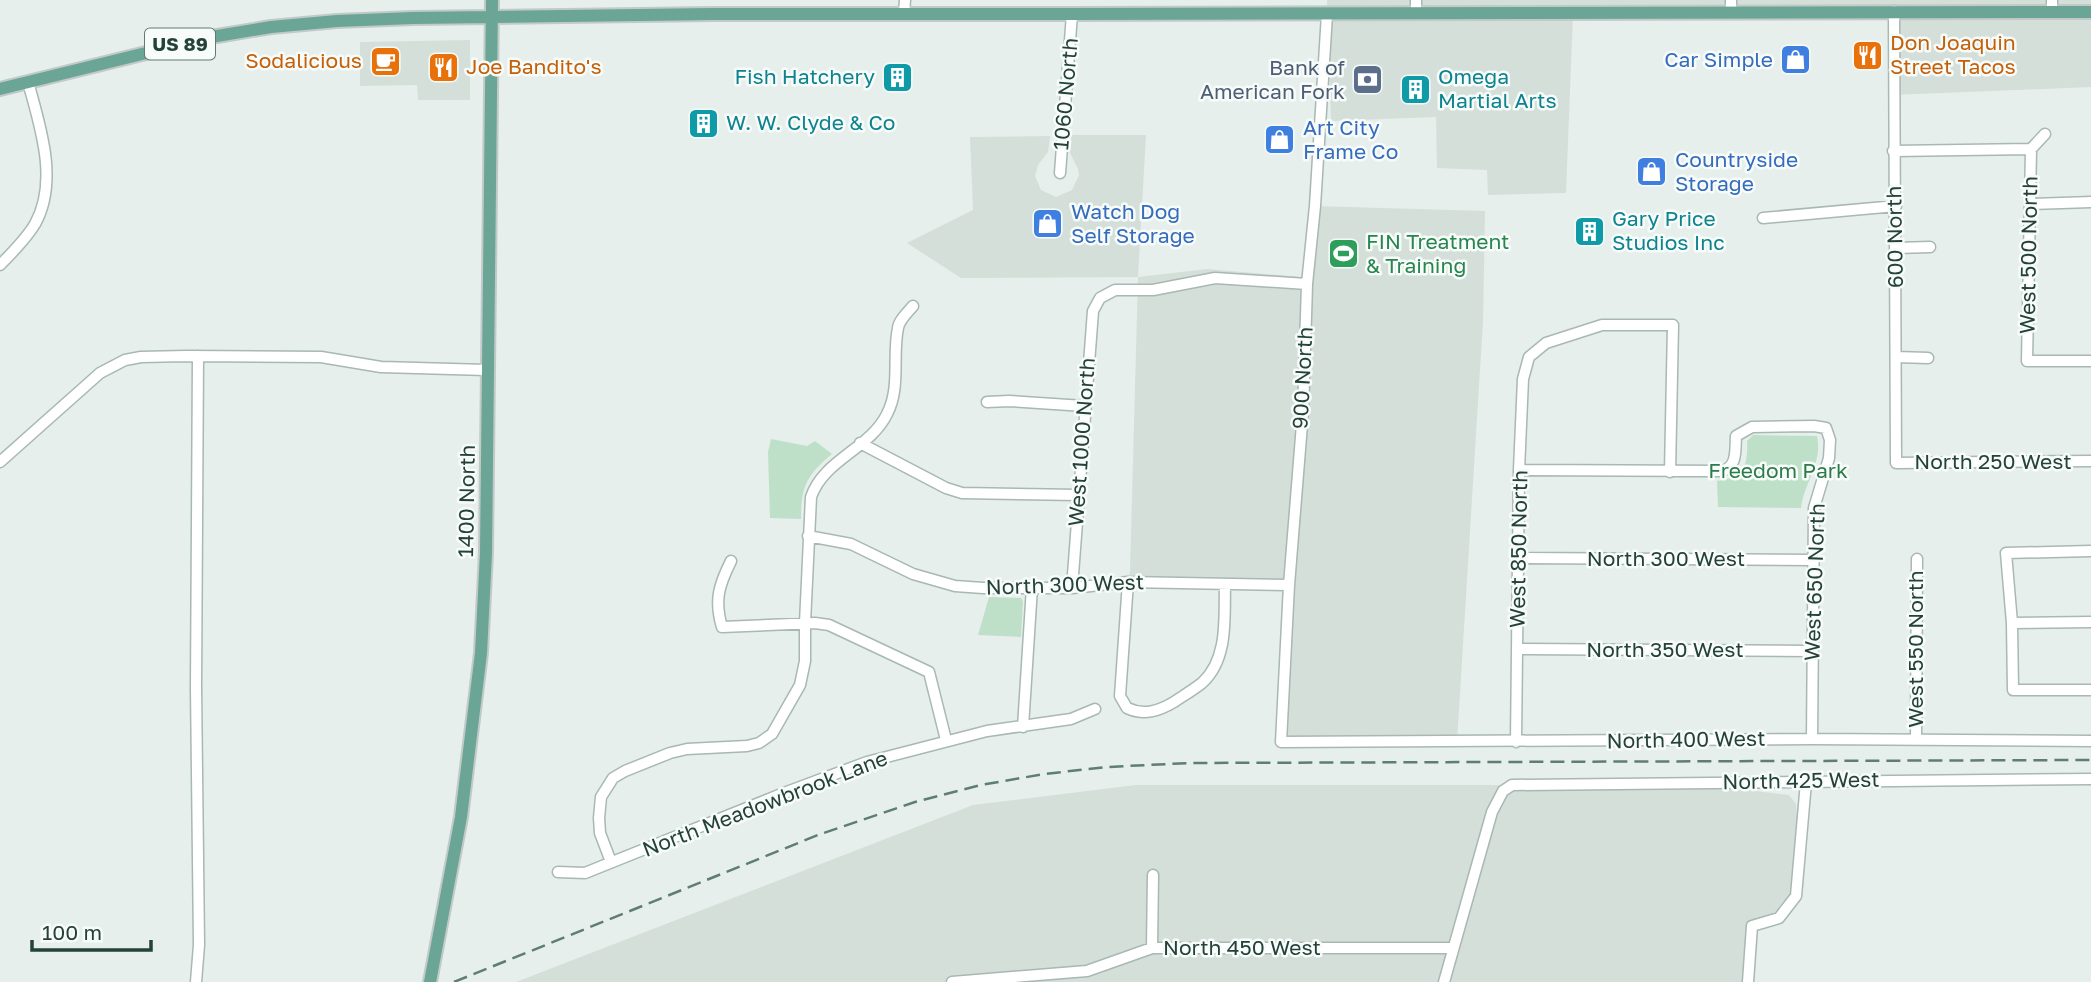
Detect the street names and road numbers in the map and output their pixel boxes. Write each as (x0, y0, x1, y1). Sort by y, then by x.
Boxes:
road number: US 89 (145, 28, 215, 60)
street label: 1060 North (1047, 37, 1083, 151)
street label: West 500 North (2014, 176, 2042, 334)
street label: 600 North (1880, 186, 1908, 288)
street label: 900 North (1286, 326, 1318, 430)
street label: West 1000 North (1062, 357, 1100, 527)
street label: 1400 North (452, 444, 480, 558)
street label: North 250 West (1914, 448, 2072, 474)
street label: West 850 North (1504, 470, 1532, 628)
street label: West 650 North (1798, 503, 1830, 661)
street label: North 300 West (1587, 545, 1745, 571)
street label: North 300 West (985, 568, 1145, 600)
street label: West 550 North (1902, 570, 1928, 728)
street label: North 350 West (1586, 636, 1744, 662)
street label: North 400 West (1606, 725, 1766, 753)
street label: North Meadowbrook Lane (638, 744, 891, 862)
street label: North 425 West (1722, 766, 1880, 794)
street label: North 450 West (1163, 934, 1321, 960)

